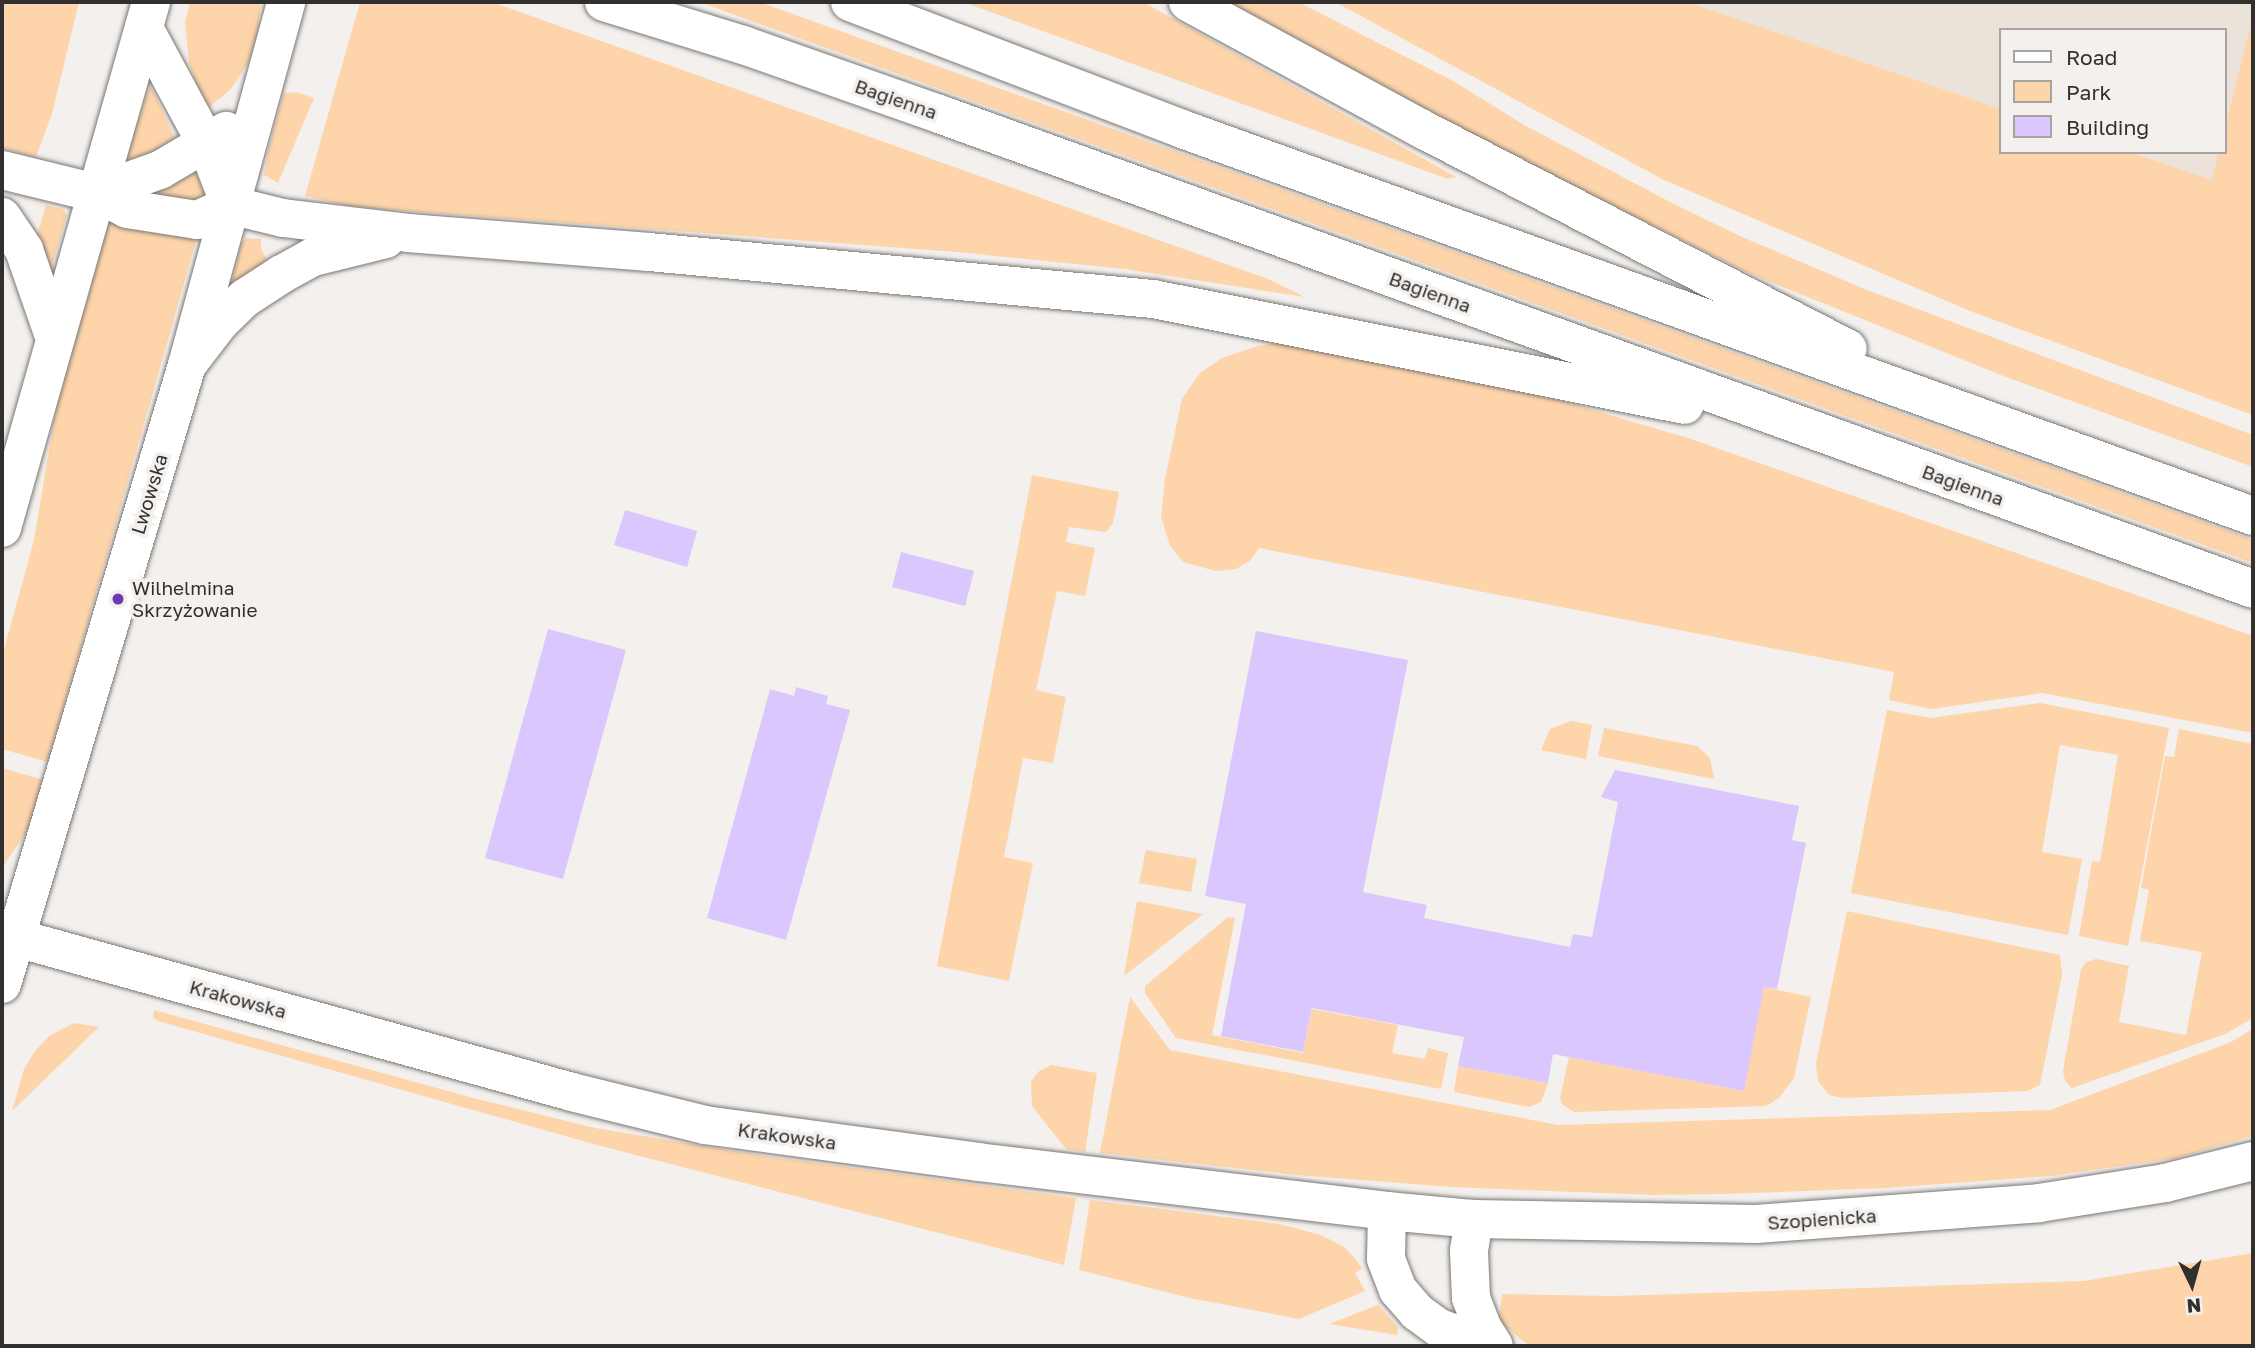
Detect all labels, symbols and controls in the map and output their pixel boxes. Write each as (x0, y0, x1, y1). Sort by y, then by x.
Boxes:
legend (2000, 28, 2227, 154)
text: Road (2066, 44, 2117, 70)
street label: Bagienna (852, 74, 940, 124)
text: Park (2066, 79, 2111, 105)
text: Building (2066, 114, 2149, 140)
street label: Bagienna (1386, 267, 1474, 317)
street label: Lwowska (126, 451, 172, 537)
street label: Bagienna (1919, 460, 2007, 510)
place label: Wilhelmina Skrzyżowanie (132, 577, 257, 621)
marker: Wilhelmina Skrzyżowanie (110, 591, 126, 607)
street label: Krakowska (187, 975, 289, 1023)
street label: Krakowska (736, 1118, 838, 1154)
street label: Szopienicka (1767, 1204, 1877, 1234)
north arrow (2157, 1250, 2227, 1320)
text: N (2186, 1294, 2202, 1319)

